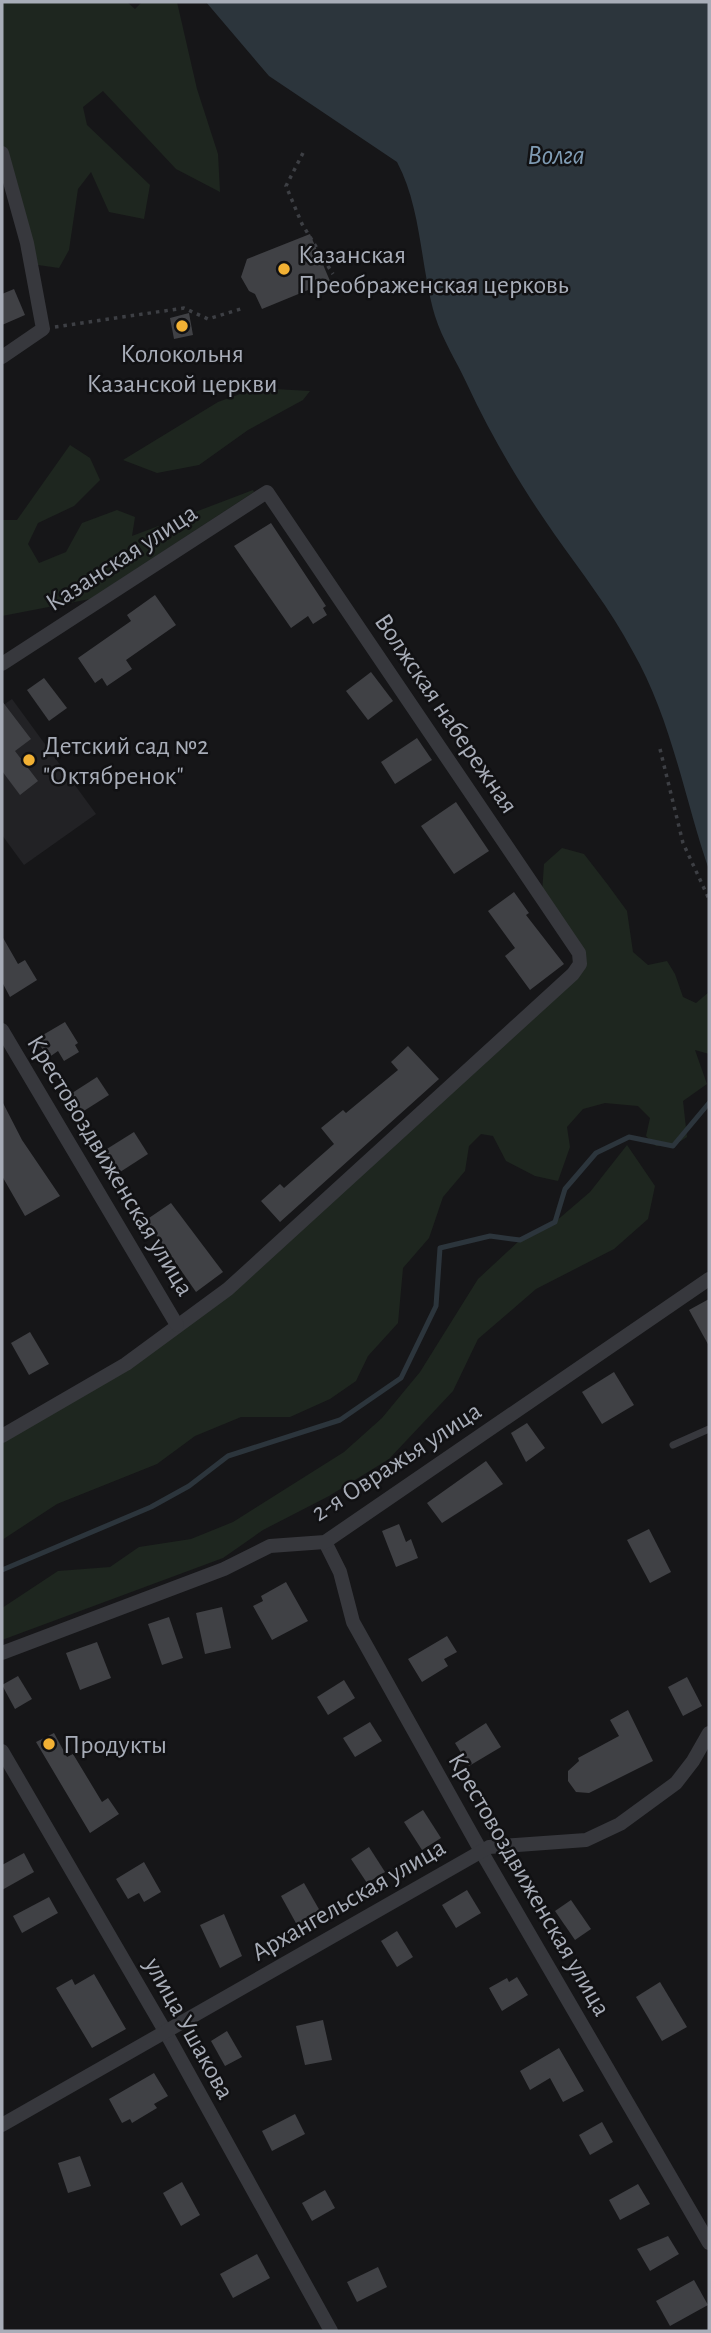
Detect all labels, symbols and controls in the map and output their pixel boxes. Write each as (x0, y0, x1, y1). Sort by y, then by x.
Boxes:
water label: Волга (527, 142, 585, 170)
place label: Казанская Преображенская церковь (298, 242, 569, 298)
marker: Казанская Преображенская церковь (276, 261, 292, 277)
marker: Колокольня Казанской церкви (174, 318, 190, 334)
place label: Колокольня Казанской церкви (86, 341, 278, 397)
street label: Казанская улица (41, 499, 202, 616)
street label: Волжская набережная (370, 609, 523, 818)
place label: Детский сад №2 "Октябренок" (43, 733, 209, 789)
marker: Детский сад №2 "Октябренок" (21, 752, 37, 768)
street label: Крестовоздвиженская улица (22, 1031, 198, 1301)
street label: 2-я Овражья улица (307, 1397, 486, 1526)
place label: Продукты (63, 1732, 167, 1758)
marker: Продукты (41, 1736, 57, 1752)
street label: Крестовоздвиженская улица (443, 1748, 615, 2021)
street label: Архангельская улица (247, 1834, 450, 1966)
street label: улица Ушакова (139, 1952, 239, 2104)

